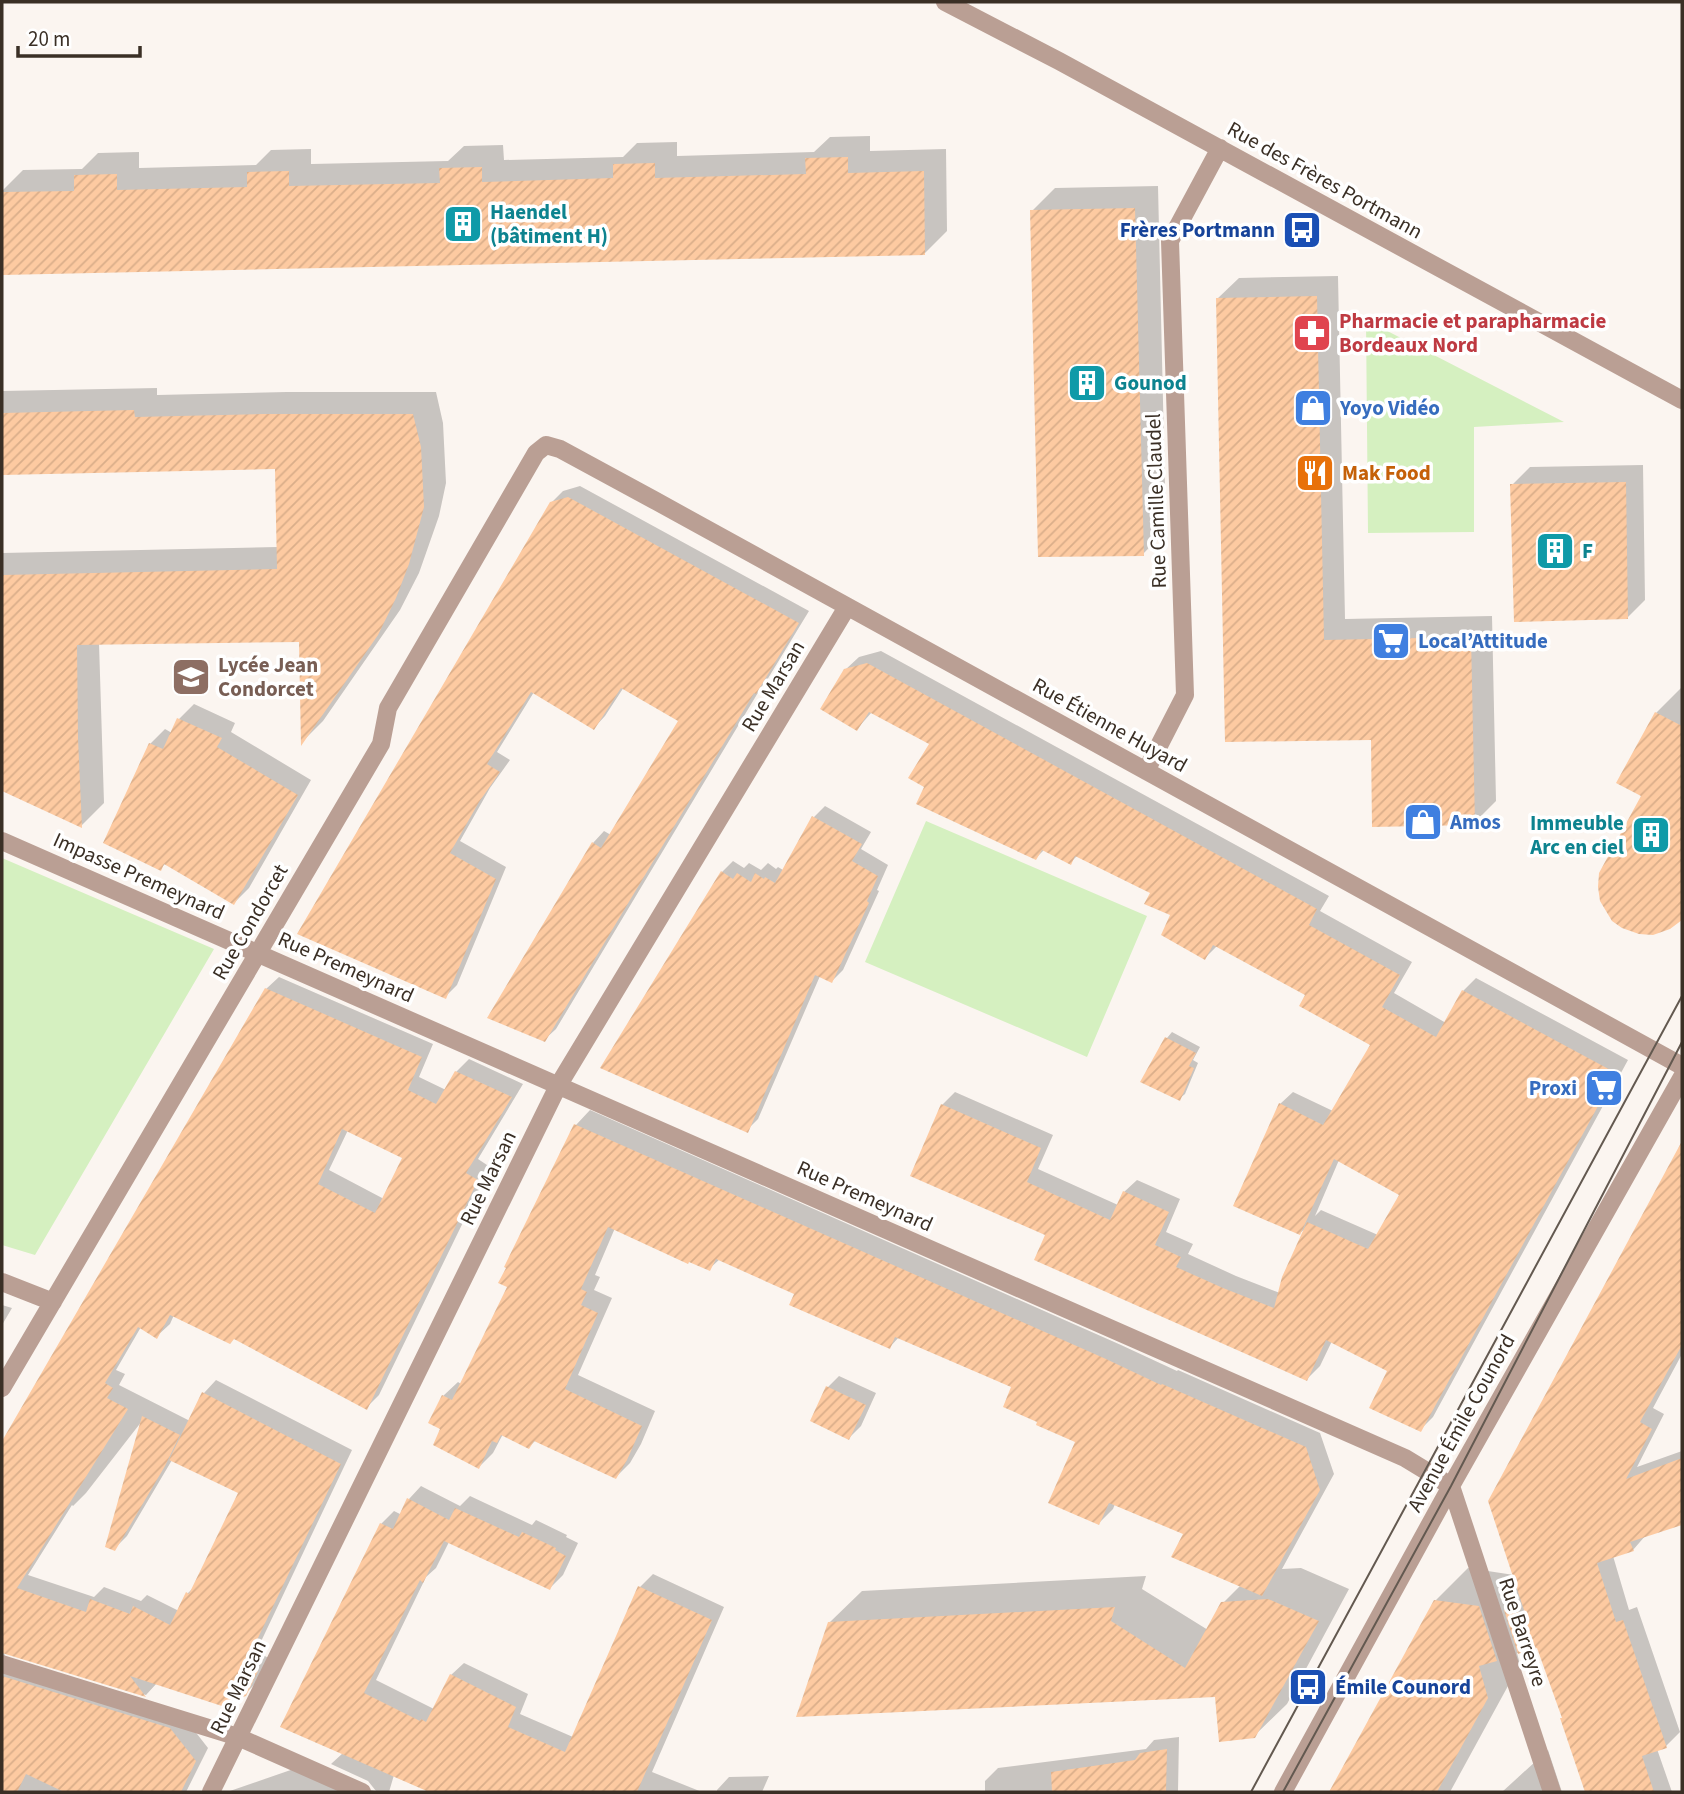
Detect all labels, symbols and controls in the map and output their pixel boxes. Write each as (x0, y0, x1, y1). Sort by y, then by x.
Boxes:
scale bar (18, 14, 140, 58)
text: 20 m (28, 24, 70, 54)
street label: Rue des Frères Portmann (1222, 114, 1428, 246)
place label: Haendel (bâtiment H) (490, 197, 608, 251)
building icon: Haendel (bâtiment H) (442, 203, 484, 245)
bus stop icon: Frères Portmann (1281, 209, 1323, 251)
place label: Frères Portmann (1120, 215, 1275, 245)
place label: Pharmacie et parapharmacie Bordeaux Nord (1339, 306, 1606, 360)
pharmacy icon: Pharmacie et parapharmacie Bordeaux Nord (1291, 312, 1333, 354)
building icon: Gounod (1066, 362, 1108, 404)
place label: Gounod (1114, 368, 1187, 398)
shop icon: Yoyo Vidéo (1292, 387, 1334, 429)
place label: Yoyo Vidéo (1339, 393, 1440, 423)
street label: Rue Camille Claudel (1138, 413, 1174, 589)
restaurant icon: Mak Food (1294, 452, 1336, 494)
place label: Mak Food (1342, 458, 1431, 488)
building icon: F (1534, 530, 1576, 572)
place label: F (1582, 536, 1593, 566)
supermarket icon: Local’Attitude (1370, 620, 1412, 662)
place label: Local’Attitude (1418, 626, 1548, 656)
street label: Rue Marsan (734, 635, 812, 737)
place label: Lycée Jean Condorcet (218, 650, 318, 704)
school or university icon: Lycée Jean Condorcet (170, 656, 212, 698)
street label: Rue Étienne Huyard (1027, 670, 1193, 780)
shop icon: Amos (1402, 801, 1444, 843)
place label: Amos (1449, 807, 1501, 837)
place label: Immeuble Arc en ciel (1529, 808, 1624, 862)
building icon: Immeuble Arc en ciel (1630, 814, 1672, 856)
street label: Impasse Premeynard (48, 825, 230, 927)
street label: Rue Condorcet (205, 858, 295, 986)
street label: Rue Premeynard (273, 924, 419, 1010)
supermarket icon: Proxi (1583, 1067, 1625, 1109)
place label: Proxi (1529, 1073, 1577, 1103)
street label: Rue Marsan (452, 1126, 524, 1230)
street label: Rue Premeynard (792, 1153, 938, 1239)
street label: Avenue Émile Counord (1400, 1329, 1522, 1517)
street label: Rue Barreyre (1491, 1574, 1555, 1690)
street label: Rue Marsan (202, 1635, 274, 1739)
bus stop icon: Émile Counord (1287, 1666, 1329, 1708)
place label: Émile Counord (1335, 1672, 1471, 1702)

